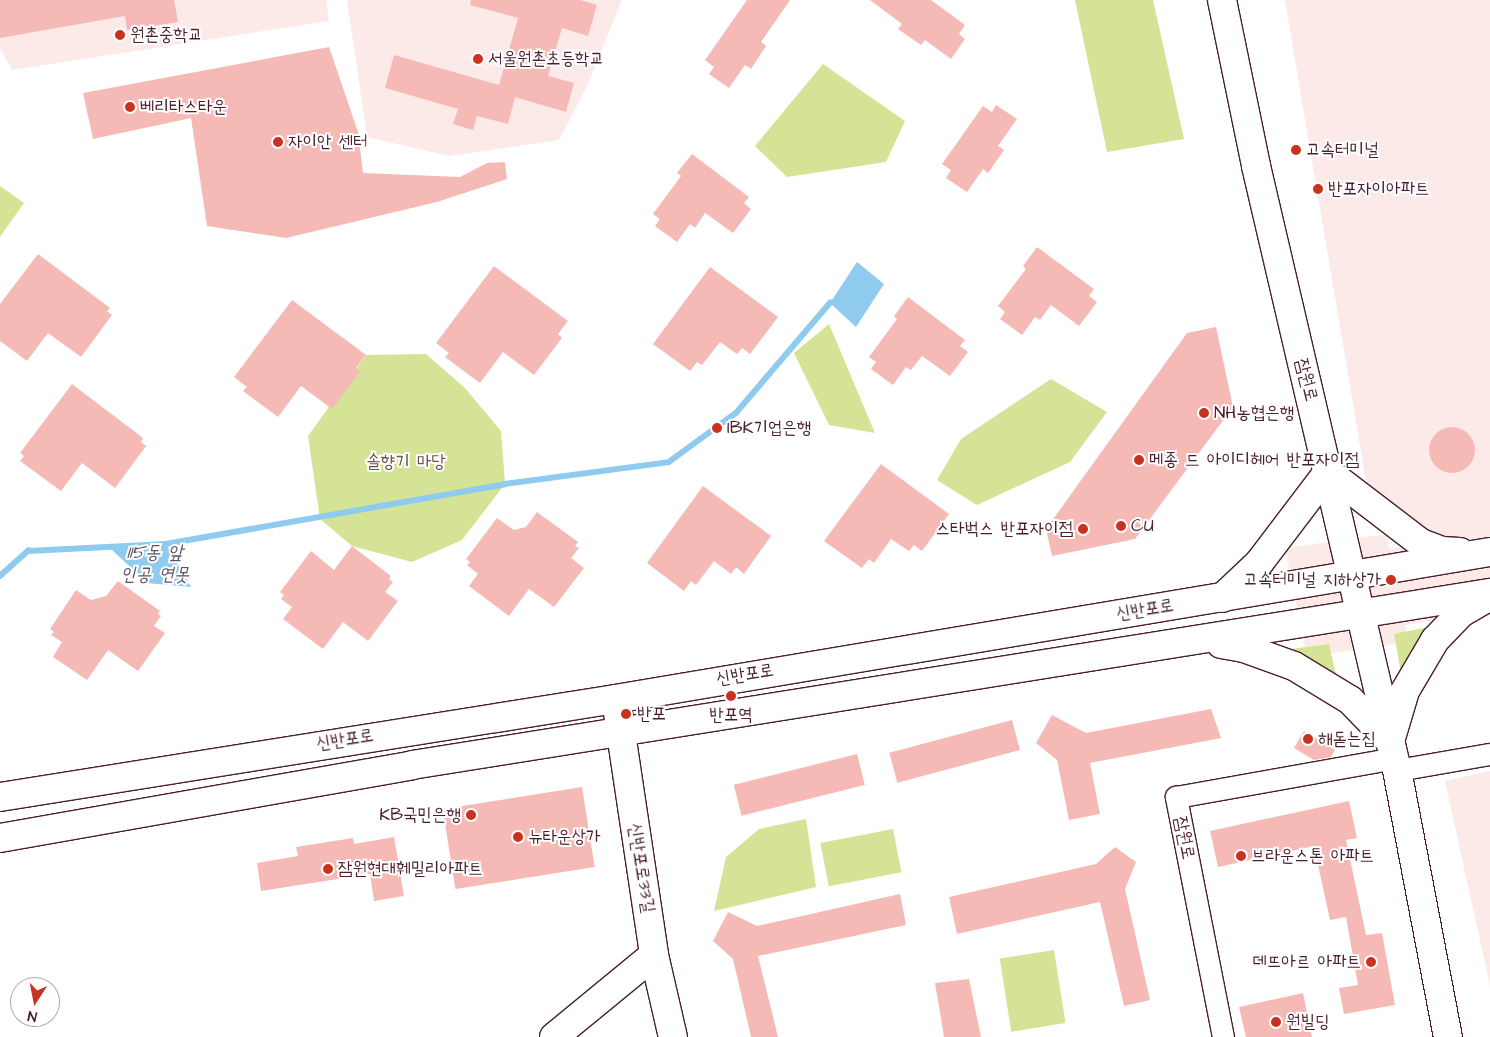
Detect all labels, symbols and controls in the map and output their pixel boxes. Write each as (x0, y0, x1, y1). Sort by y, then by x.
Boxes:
place label: 원촌중학교 (130, 24, 202, 46)
marker: 원촌중학교 (114, 29, 126, 41)
place label: 서울원촌초등학교 (488, 48, 604, 70)
marker: 서울원촌초등학교 (472, 53, 484, 65)
place label: 베리타스타운 (140, 96, 227, 118)
marker: 베리타스타운 (124, 101, 136, 113)
place label: 자이안 센터 (288, 131, 368, 153)
marker: 자이안 센터 (272, 136, 284, 148)
place label: 고속터미널 (1306, 139, 1378, 161)
marker: 고속터미널 (1290, 144, 1302, 156)
place label: 반포자이아파트 (1328, 178, 1429, 200)
marker: 반포자이아파트 (1312, 183, 1324, 195)
street label: 잠원로 (1290, 356, 1322, 404)
place label: NH농협은행 (1214, 402, 1294, 424)
marker: NH농협은행 (1198, 407, 1210, 419)
place label: IBK기업은행 (727, 417, 811, 439)
marker: IBK기업은행 (711, 422, 723, 434)
place label: 메종 드 아이디헤어 반포자이점 (1149, 449, 1359, 471)
park label: 솔향기 마당 (366, 451, 446, 473)
marker: 메종 드 아이디헤어 반포자이점 (1133, 454, 1145, 466)
place label: CU (1131, 515, 1154, 537)
place label: 스타벅스 반포자이점 (935, 518, 1073, 540)
marker: CU (1115, 520, 1127, 532)
marker: 스타벅스 반포자이점 (1077, 523, 1089, 535)
water label: 115동 앞 인공 연못 (121, 542, 189, 586)
place label: 고속터미널 지하상가 (1243, 569, 1381, 591)
marker: 고속터미널 지하상가 (1385, 574, 1397, 586)
street label: 신반포로 (1115, 595, 1175, 625)
street label: 신반포로 (715, 660, 775, 690)
marker: 반포역 (725, 690, 737, 702)
place label: 반포 (637, 703, 666, 725)
place label: 반포역 (709, 704, 753, 726)
marker: 반포 (619, 707, 633, 721)
street label: 신반포로 (315, 725, 375, 755)
place label: 해돋는집 (1318, 728, 1376, 750)
marker: 해돋는집 (1302, 733, 1314, 745)
place label: KB국민은행 (379, 804, 461, 826)
marker: KB국민은행 (465, 809, 477, 821)
street label: 잠원로 (1169, 815, 1199, 861)
street label: 신반포로33길 (623, 821, 659, 915)
place label: 뉴타운상가 (528, 826, 600, 848)
marker: 뉴타운상가 (512, 831, 524, 843)
place label: 브라운스톤 아파트 (1251, 845, 1374, 867)
marker: 브라운스톤 아파트 (1235, 850, 1247, 862)
place label: 잠원현대훼밀리아파트 (338, 858, 483, 880)
marker: 잠원현대훼밀리아파트 (322, 863, 334, 875)
place label: 데뜨아르 아파트 (1252, 951, 1361, 973)
marker: 데뜨아르 아파트 (1365, 956, 1377, 968)
north arrow (10, 977, 60, 1027)
text: N (26, 1005, 39, 1026)
place label: 원빌딩 (1286, 1011, 1329, 1033)
marker: 원빌딩 (1270, 1016, 1282, 1028)

